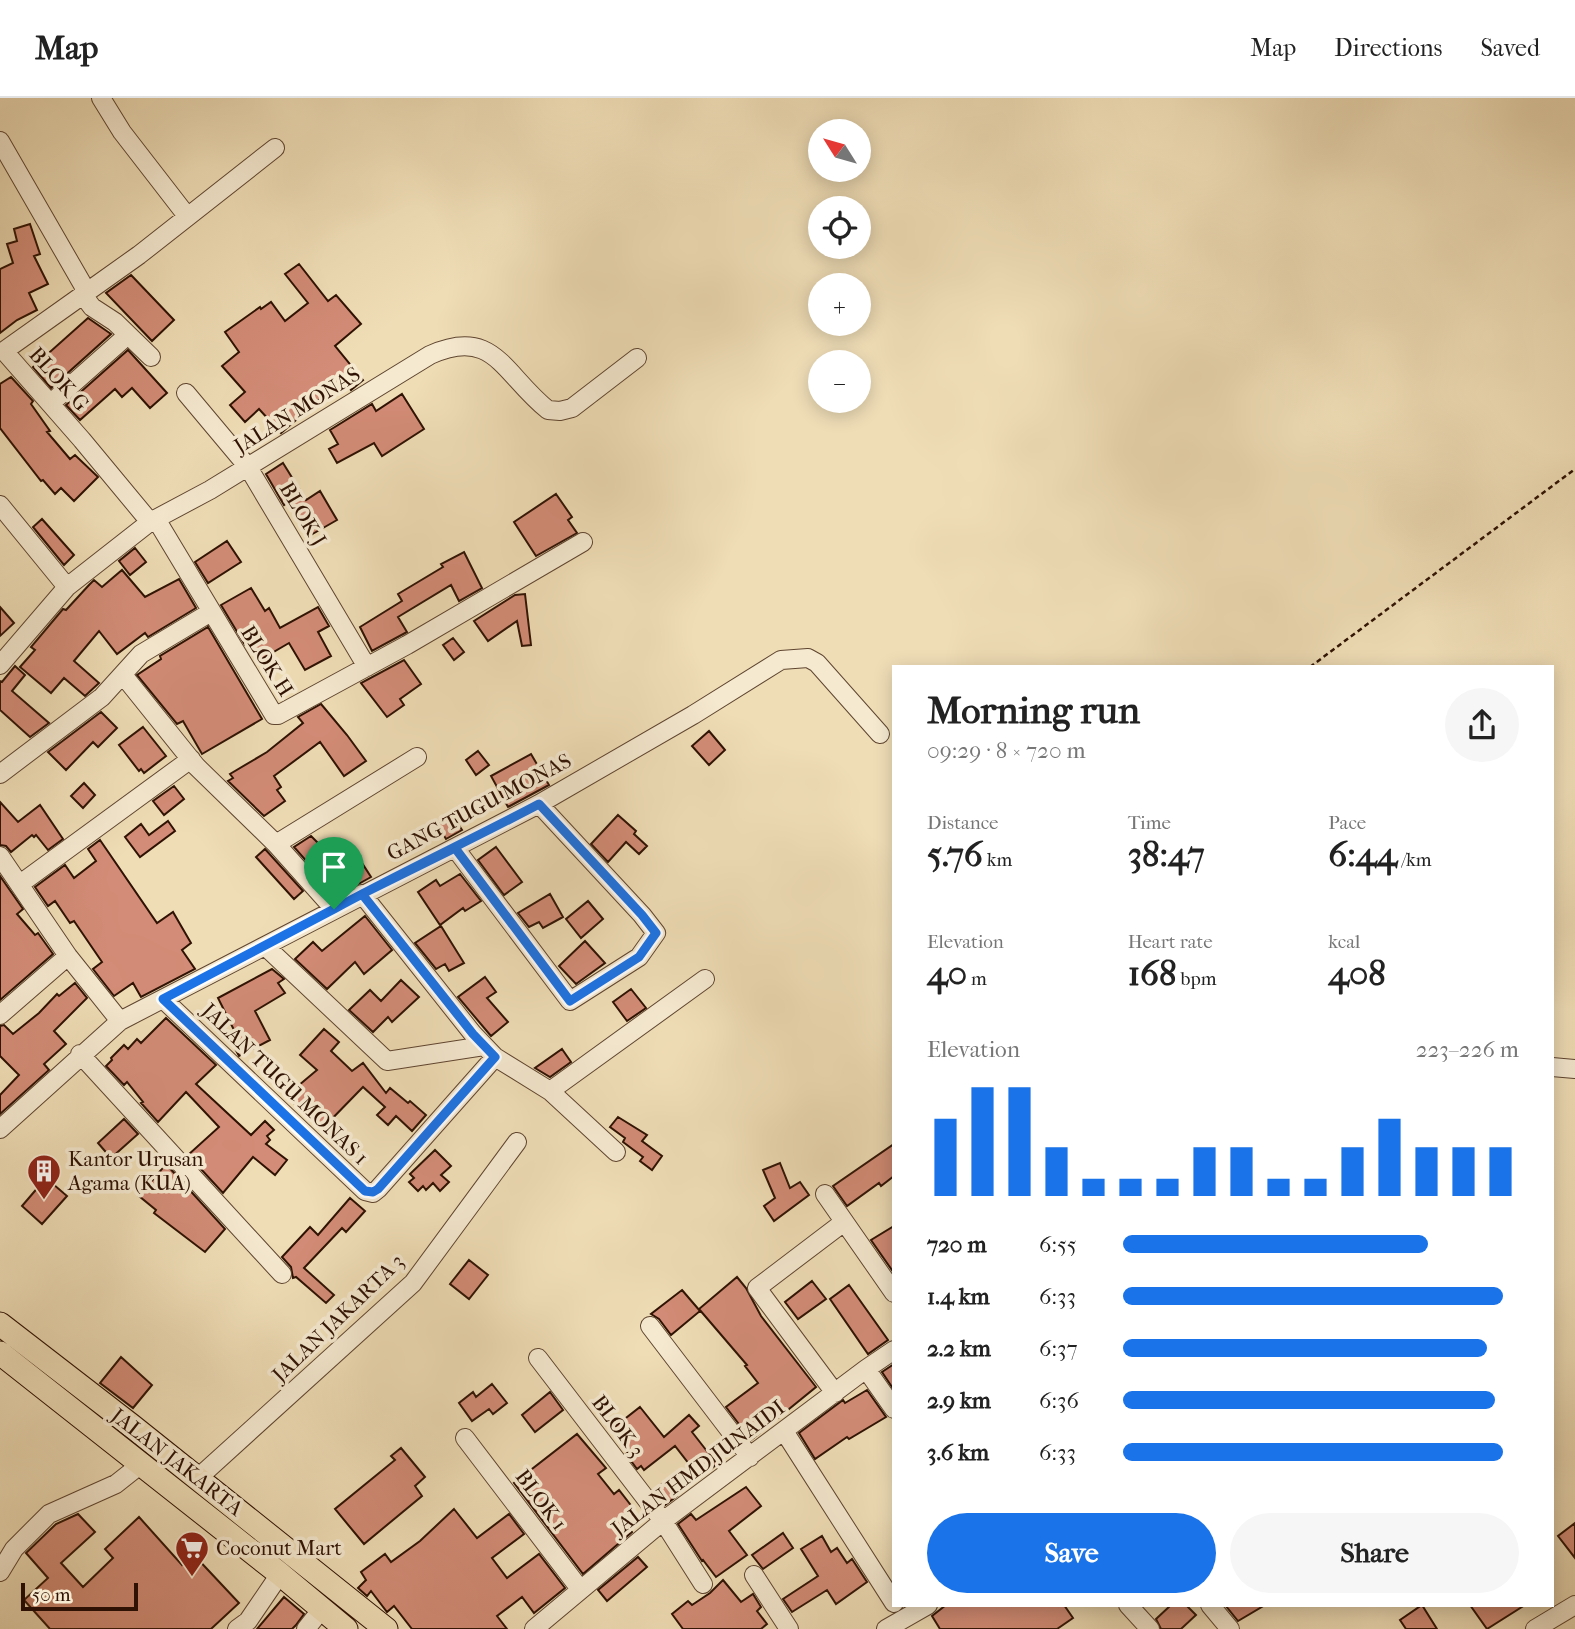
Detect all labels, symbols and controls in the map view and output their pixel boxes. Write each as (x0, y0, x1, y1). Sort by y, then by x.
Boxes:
text: Map (35, 29, 98, 68)
text: Map (1250, 34, 1296, 62)
text: Directions (1334, 34, 1442, 62)
text: Saved (1480, 34, 1540, 62)
north arrow (808, 119, 872, 182)
map controls (808, 119, 871, 413)
button: locate (808, 196, 871, 259)
button: + (808, 273, 871, 336)
street label: BLOK G (24, 342, 94, 416)
button: − (808, 350, 871, 413)
street label: JALAN MONAS (228, 362, 364, 459)
street label: BLOK J (275, 478, 331, 550)
street label: BLOK H (236, 621, 298, 701)
text: Morning run (927, 688, 1140, 733)
button: share (1445, 688, 1519, 762)
text: 09:29 · 8 × 720 m (927, 737, 1086, 764)
street label: GANG TUGU MONAS (383, 748, 575, 866)
text: Distance (927, 812, 998, 834)
text: Time (1128, 812, 1171, 834)
text: Pace (1328, 812, 1366, 834)
text: 5.76 (927, 834, 983, 875)
text: 38:47 (1128, 834, 1205, 875)
text: 6:44 (1328, 834, 1397, 875)
pin (304, 837, 364, 909)
icon: arrive (315, 848, 353, 886)
text: km (983, 849, 1012, 871)
text: /km (1397, 849, 1432, 871)
text: Elevation (927, 931, 1004, 953)
text: Heart rate (1128, 931, 1213, 953)
text: kcal (1328, 931, 1360, 953)
text: 40 (927, 953, 967, 994)
text: 168 (1128, 953, 1177, 994)
text: 408 (1328, 953, 1386, 994)
text: m (967, 968, 987, 990)
text: bpm (1177, 968, 1217, 990)
street label: JALAN TUGU MONAS 1 (195, 997, 373, 1170)
text: Elevation (927, 1036, 1020, 1063)
text: 223–226 m (1416, 1036, 1519, 1063)
place label: Kantor Urusan Agama (KUA) (67, 1147, 204, 1195)
building icon: Kantor Urusan Agama (KUA) (25, 1152, 63, 1201)
text: 720 m (927, 1231, 987, 1258)
text: 6:55 (1039, 1231, 1077, 1258)
street label: JALAN JAKARTA 3 (266, 1249, 409, 1388)
text: 1.4 km (927, 1283, 990, 1310)
text: 6:33 (1039, 1283, 1076, 1310)
text: 2.2 km (927, 1335, 991, 1362)
text: 6:37 (1039, 1335, 1078, 1362)
text: 2.9 km (927, 1387, 991, 1414)
text: 6:36 (1039, 1387, 1079, 1414)
street label: BLOK 3 (587, 1390, 649, 1462)
street label: JALAN HMD JUNAIDI (605, 1395, 789, 1542)
street label: JALAN JAKARTA (105, 1402, 248, 1521)
text: 3.6 km (927, 1439, 989, 1466)
text: 6:33 (1039, 1439, 1076, 1466)
street label: BLOK 1 (510, 1465, 572, 1535)
button: Save (927, 1513, 1216, 1593)
button: Share (1230, 1513, 1519, 1593)
supermarket icon: Coconut Mart (173, 1529, 211, 1578)
place label: Coconut Mart (216, 1536, 342, 1560)
scale bar (21, 1580, 138, 1612)
text: 50 m (32, 1584, 71, 1606)

